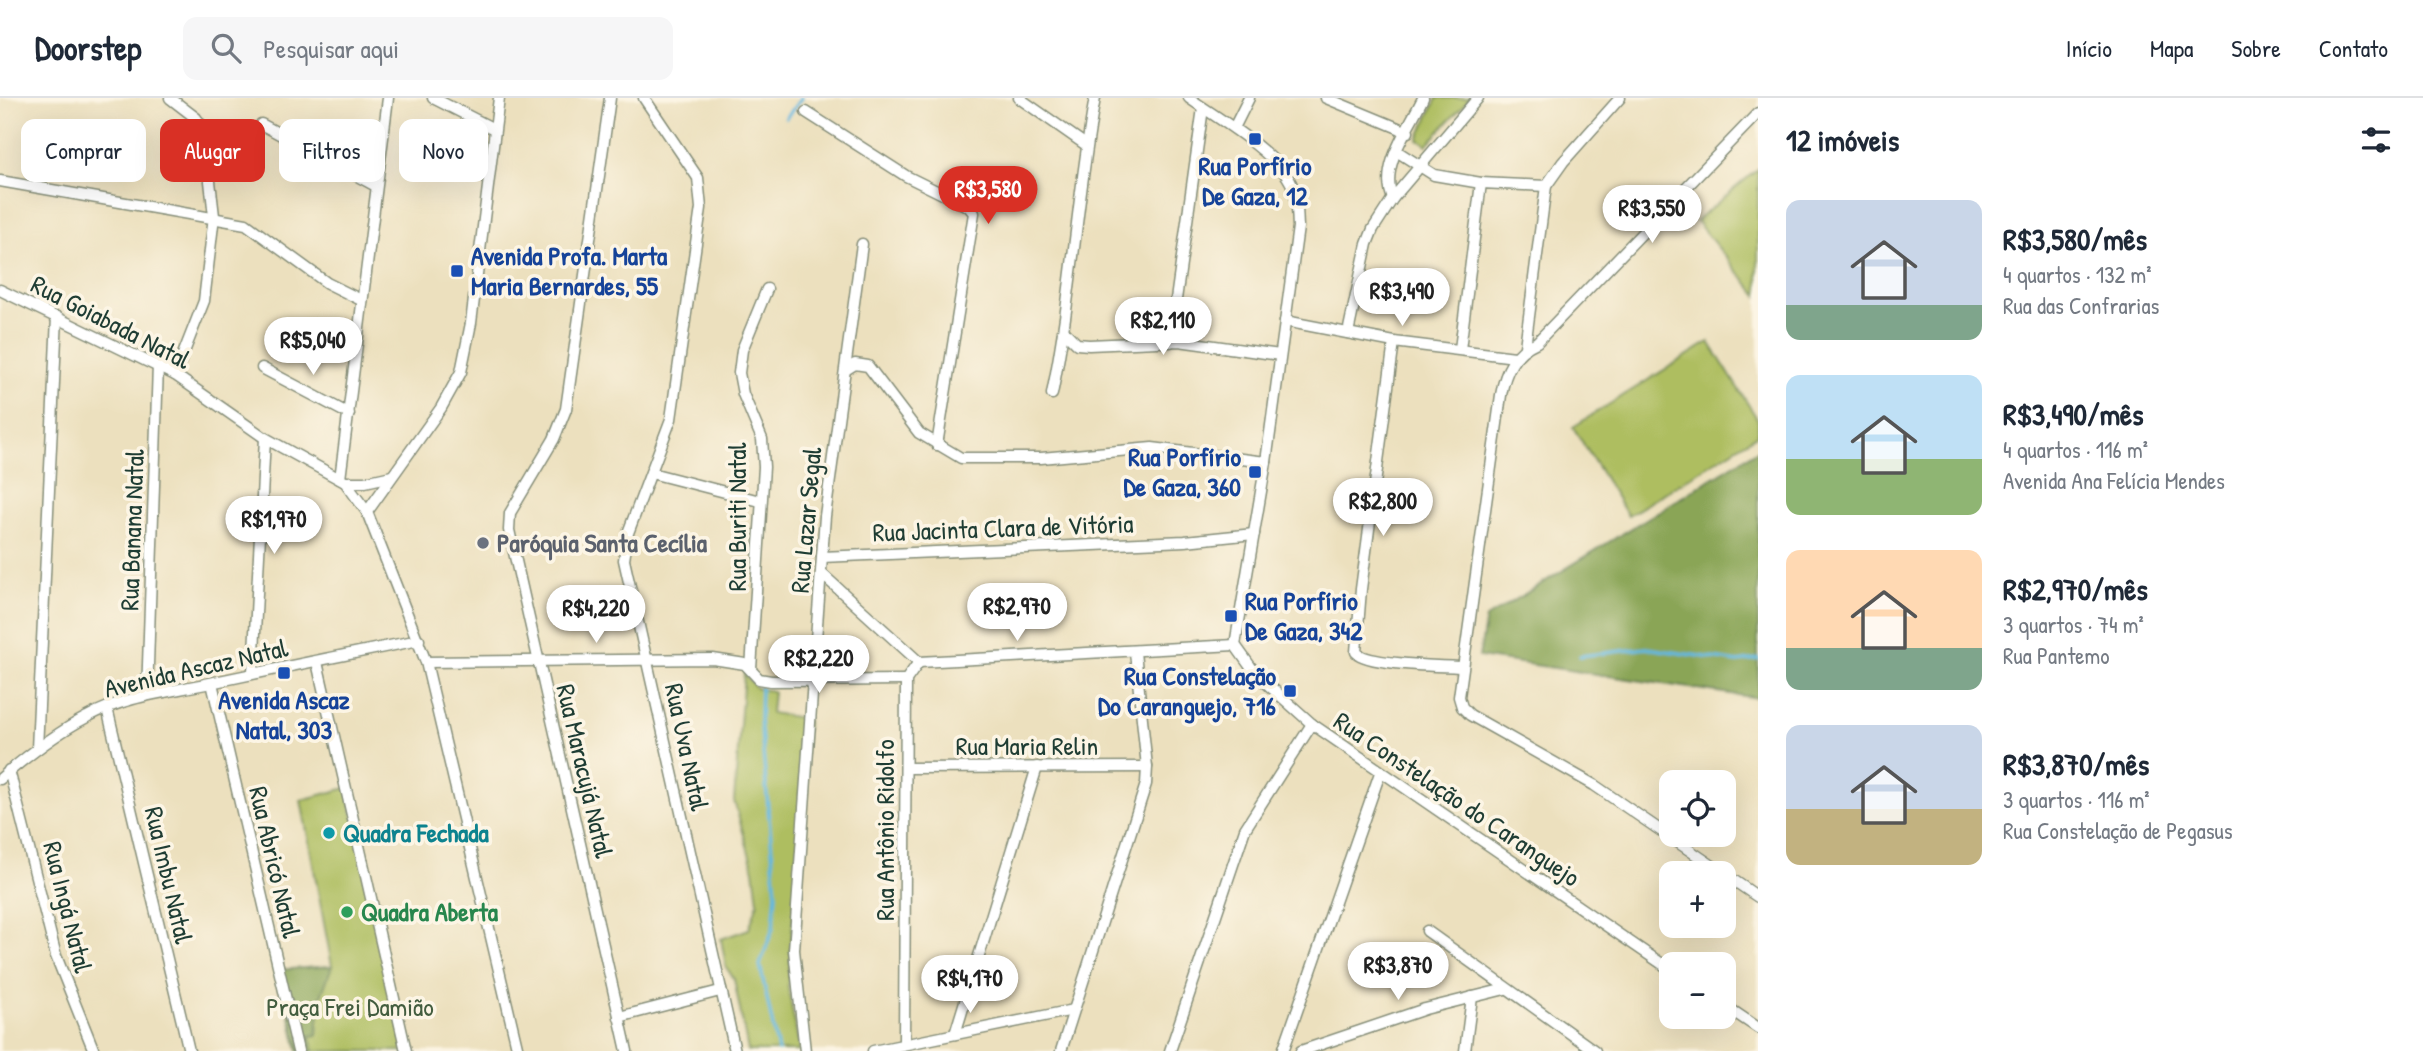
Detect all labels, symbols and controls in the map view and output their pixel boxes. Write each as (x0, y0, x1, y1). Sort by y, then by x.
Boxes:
search box (183, 17, 673, 80)
text: Doorstep (35, 26, 141, 70)
icon: search (207, 29, 245, 67)
text: Pesquisar aqui (263, 31, 399, 66)
text: Início (2066, 32, 2112, 64)
text: Mapa (2150, 32, 2193, 64)
text: Sobre (2231, 32, 2281, 64)
text: Contato (2319, 32, 2388, 64)
chip: Comprar (21, 119, 146, 182)
chip: Alugar (160, 119, 265, 182)
chip: Filtros (279, 119, 385, 182)
chip: Novo (399, 119, 488, 182)
text: 12 imóveis (1786, 120, 1899, 160)
icon: filters (2357, 121, 2395, 159)
marker: Rua Porfírio De Gaza, 12 (1247, 131, 1263, 147)
place label: Rua Porfírio De Gaza, 12 (1199, 148, 1312, 213)
pin: R$3,580 (923, 166, 1053, 226)
text: R$3,580 (954, 173, 1022, 204)
pin: R$3,550 (1587, 186, 1717, 245)
text: R$3,550 (1619, 192, 1685, 223)
text: R$3,580/mês (2003, 219, 2147, 259)
icon: home (1842, 228, 1926, 312)
place label: Avenida Profa. Marta Maria Bernardes, 55 (471, 238, 668, 303)
text: 4 quartos · 132 m² (2003, 259, 2152, 290)
marker: Avenida Profa. Marta Maria Bernardes, 55 (449, 263, 465, 279)
street label: Rua Goiabada Natal (25, 266, 197, 377)
pin: R$3,490 (1337, 268, 1467, 328)
text: R$3,490 (1370, 275, 1434, 306)
text: Rua das Confrarias (2003, 290, 2159, 321)
pin: R$2,110 (1098, 298, 1228, 357)
text: R$2,110 (1131, 304, 1195, 335)
pin: R$5,040 (248, 317, 378, 377)
text: R$5,040 (280, 324, 346, 355)
text: R$3,490/mês (2003, 394, 2144, 434)
icon: home (1842, 403, 1926, 487)
text: 4 quartos · 116 m² (2003, 434, 2148, 465)
place label: Rua Porfírio De Gaza, 360 (1123, 439, 1242, 504)
street label: Rua Buriti Natal (719, 443, 754, 591)
street label: Rua Lazar Segal (782, 445, 829, 594)
street label: Rua Banana Natal (111, 448, 152, 611)
marker: Rua Porfírio De Gaza, 360 (1247, 464, 1263, 480)
text: Avenida Ana Felícia Mendes (2003, 465, 2225, 496)
pin: R$2,800 (1318, 478, 1448, 538)
text: R$2,800 (1349, 485, 1417, 516)
pin: R$1,970 (209, 496, 339, 556)
text: R$1,970 (241, 503, 307, 534)
street label: Rua Jacinta Clara de Vitória (872, 505, 1134, 550)
place label: Paróquia Santa Cecília (497, 525, 708, 561)
marker: Paróquia Santa Cecília (475, 535, 491, 551)
text: R$2,970/mês (2003, 569, 2148, 609)
icon: home (1842, 578, 1926, 662)
place label: Rua Porfírio De Gaza, 342 (1245, 583, 1363, 648)
pin: R$2,970 (952, 584, 1082, 643)
pin: R$4,220 (531, 586, 661, 645)
text: R$2,970 (983, 590, 1051, 621)
text: R$4,220 (562, 592, 630, 623)
marker: Rua Porfírio De Gaza, 342 (1223, 608, 1239, 624)
text: 3 quartos · 74 m² (2003, 609, 2144, 640)
street label: Avenida Ascaz Natal (101, 629, 291, 706)
pin: R$2,220 (754, 636, 884, 695)
text: Rua Pantemo (2003, 640, 2109, 671)
text: R$2,220 (784, 642, 854, 673)
place label: Rua Constelação Do Caranguejo, 716 (1098, 658, 1277, 724)
marker: Avenida Ascaz Natal, 303 (276, 665, 292, 681)
street label: Rua Uva Natal (657, 680, 718, 814)
street label: Rua Maracujá Natal (549, 681, 622, 861)
place label: Avenida Ascaz Natal, 303 (218, 682, 350, 747)
marker: Rua Constelação Do Caranguejo, 716 (1282, 683, 1298, 699)
street label: Rua Constelação do Caranguejo (1327, 703, 1587, 894)
street label: Rua Maria Relin (956, 728, 1098, 763)
street label: Rua Antônio Ridolfo (867, 739, 902, 921)
text: R$3,870/mês (2003, 744, 2149, 784)
icon: home (1842, 753, 1926, 837)
map controls (1659, 770, 1736, 1029)
button: locate (1659, 770, 1736, 847)
street label: Rua Abricó Natal (241, 783, 310, 941)
text: 3 quartos · 116 m² (2003, 784, 2150, 815)
street label: Rua Imbu Natal (137, 803, 202, 947)
place label: Quadra Fechada (343, 815, 489, 850)
text: Rua Constelação de Pegasus (2003, 815, 2233, 846)
marker: Quadra Fechada (321, 825, 337, 841)
street label: Rua Ingá Natal (35, 838, 102, 976)
button: + (1659, 861, 1736, 938)
place label: Quadra Aberta (361, 894, 499, 929)
marker: Quadra Aberta (339, 904, 355, 920)
pin: R$3,870 (1333, 942, 1463, 1002)
text: R$3,870 (1364, 949, 1432, 980)
button: − (1659, 952, 1736, 1029)
pin: R$4,170 (905, 956, 1035, 1015)
text: R$4,170 (937, 962, 1003, 993)
park label: Praça Frei Damião (266, 989, 434, 1024)

